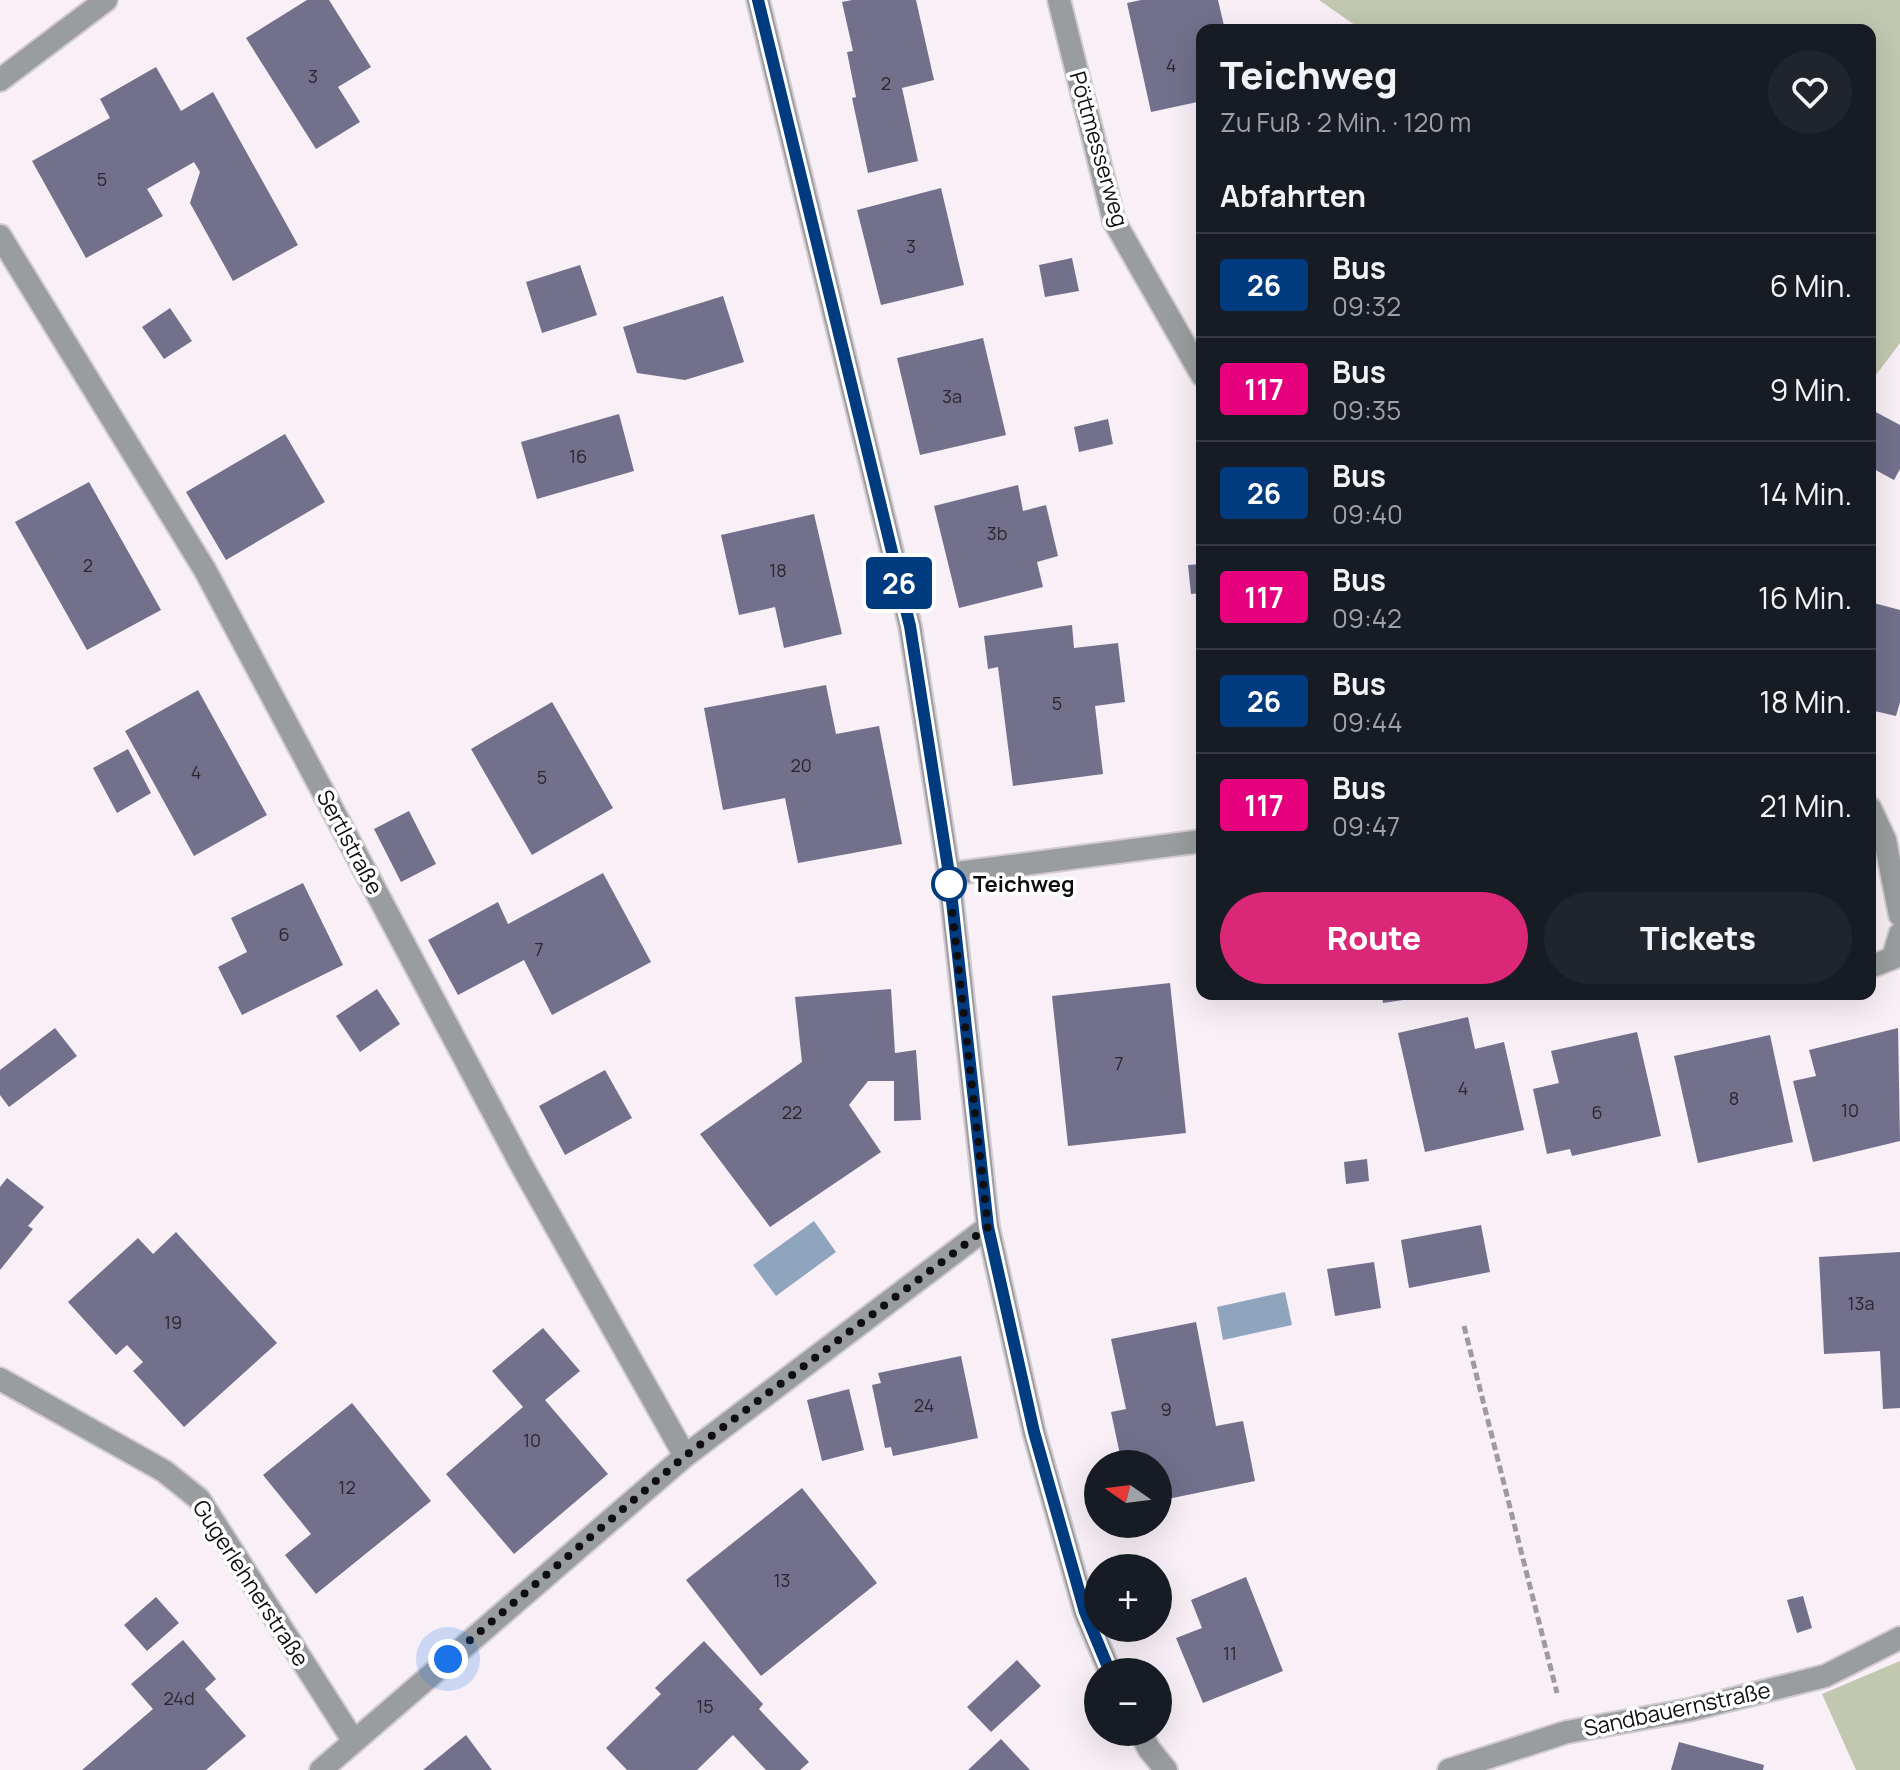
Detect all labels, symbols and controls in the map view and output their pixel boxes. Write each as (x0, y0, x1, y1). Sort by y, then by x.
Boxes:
text: Teichweg (1220, 48, 1398, 100)
button: heart (1768, 50, 1852, 134)
house number: 4 (1166, 53, 1176, 77)
house number: 3 (308, 64, 318, 88)
street label: Pöttmesserweg (1063, 68, 1135, 230)
house number: 2 (881, 71, 891, 95)
text: Zu Fuß · 2 Min. · 120 m (1220, 104, 1471, 140)
house number: 5 (97, 167, 107, 191)
text: Abfahrten (1220, 175, 1366, 216)
house number: 3 (906, 234, 916, 258)
text: Bus (1332, 247, 1386, 288)
text: 6 Min. (1770, 265, 1852, 306)
text: 26 (1247, 266, 1281, 304)
text: 09:32 (1332, 288, 1401, 324)
text: Bus (1332, 351, 1386, 392)
text: 9 Min. (1770, 369, 1852, 410)
text: 117 (1244, 370, 1284, 408)
house number: 3a (942, 384, 962, 408)
text: 09:35 (1332, 392, 1401, 428)
house number: 16 (569, 444, 587, 468)
text: Bus (1332, 455, 1386, 496)
text: 14 Min. (1759, 473, 1852, 514)
text: 26 (1247, 474, 1281, 512)
text: 09:40 (1332, 496, 1403, 532)
house number: 3b (987, 521, 1007, 545)
house number: 2 (83, 553, 93, 577)
line badge: 26 (863, 557, 935, 609)
house number: 18 (769, 558, 787, 582)
text: Bus (1332, 559, 1386, 600)
text: 26 (882, 564, 916, 602)
text: 16 Min. (1758, 577, 1852, 618)
text: 117 (1244, 578, 1284, 616)
text: 09:42 (1332, 600, 1402, 636)
text: Bus (1332, 663, 1386, 704)
text: 18 Min. (1759, 681, 1852, 722)
text: 26 (1247, 682, 1281, 720)
house number: 5 (1052, 691, 1062, 715)
text: 09:44 (1332, 704, 1403, 740)
house number: 20 (790, 753, 812, 777)
house number: 4 (191, 760, 201, 784)
house number: 5 (537, 765, 547, 789)
text: Bus (1332, 767, 1386, 808)
street label: Sertlstraße (310, 784, 390, 900)
text: 21 Min. (1760, 785, 1852, 826)
text: 117 (1244, 786, 1284, 824)
text: 09:47 (1332, 808, 1400, 844)
marker: Teichweg (932, 867, 966, 901)
place label: Teichweg (973, 869, 1074, 899)
button: Route (1220, 892, 1528, 984)
button: Tickets (1544, 892, 1852, 984)
house number: 6 (278, 922, 290, 946)
house number: 7 (534, 937, 544, 961)
house number: 7 (1114, 1051, 1124, 1075)
house number: 4 (1458, 1076, 1468, 1100)
house number: 8 (1729, 1086, 1739, 1110)
house number: 10 (1841, 1098, 1859, 1122)
house number: 22 (782, 1100, 802, 1124)
house number: 6 (1591, 1100, 1603, 1124)
house number: 13a (1848, 1291, 1874, 1315)
house number: 19 (164, 1310, 182, 1334)
house number: 24 (914, 1393, 934, 1417)
house number: 9 (1160, 1397, 1172, 1421)
house number: 10 (523, 1428, 541, 1452)
north arrow (1084, 1450, 1172, 1538)
map controls (1084, 1450, 1172, 1746)
house number: 12 (338, 1475, 356, 1499)
street label: Gugerlehnerstraße (186, 1494, 316, 1672)
button: + (1084, 1554, 1172, 1642)
house number: 13 (774, 1568, 790, 1592)
your location (428, 1639, 468, 1679)
house number: 11 (1223, 1641, 1237, 1665)
button: − (1084, 1658, 1172, 1746)
street label: Sandbauernstraße (1581, 1675, 1773, 1743)
house number: 24d (163, 1686, 195, 1710)
house number: 15 (696, 1694, 714, 1718)

